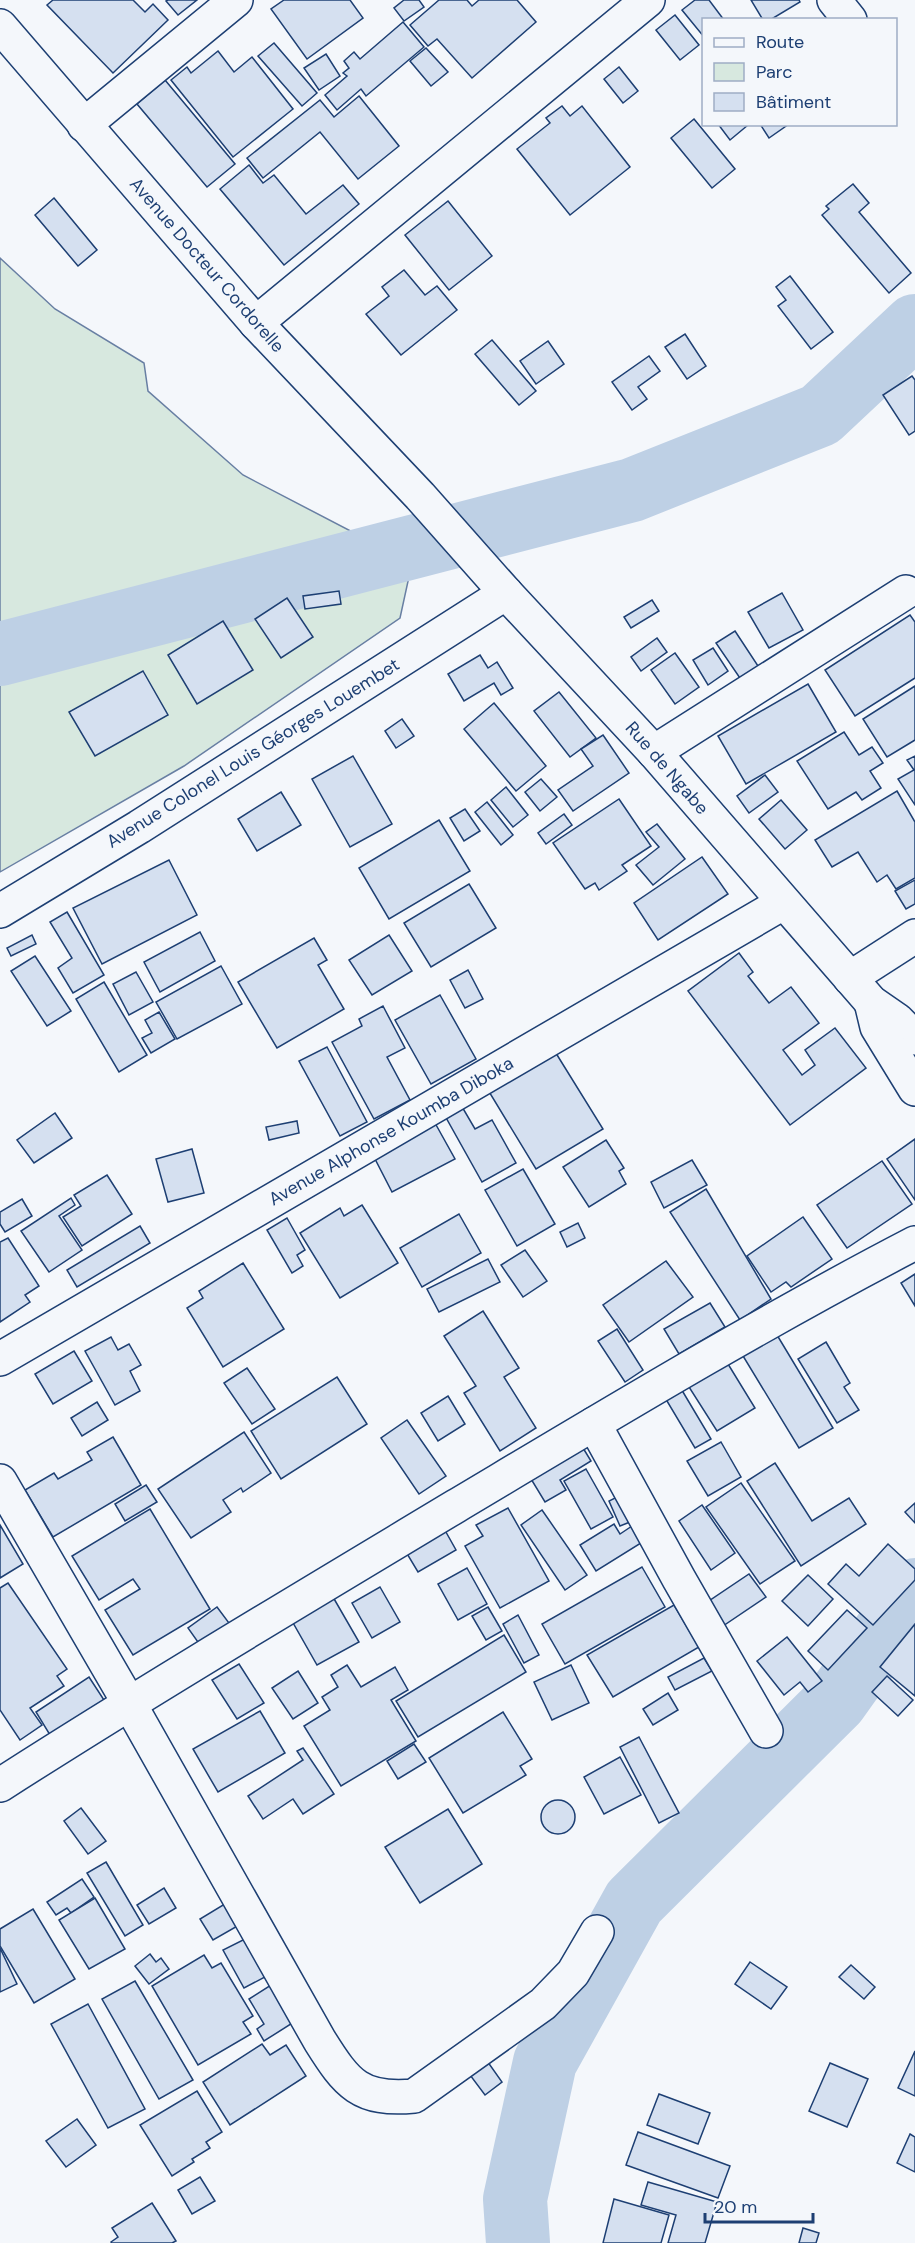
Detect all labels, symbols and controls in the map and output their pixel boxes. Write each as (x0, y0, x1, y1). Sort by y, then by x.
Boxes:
legend (702, 18, 897, 126)
text: Route (756, 30, 804, 54)
text: Parc (756, 60, 792, 84)
text: Bâtiment (756, 90, 831, 114)
street label: Avenue Docteur Cordorelle (124, 172, 290, 358)
street label: Avenue Colonel Louis Géorges Louembet (102, 652, 404, 854)
street label: Rue de Ngabe (620, 716, 714, 820)
street label: Avenue Alphonse Koumba Diboka (264, 1051, 518, 1211)
scale bar (705, 2186, 813, 2224)
text: 20 m (714, 2195, 757, 2219)

